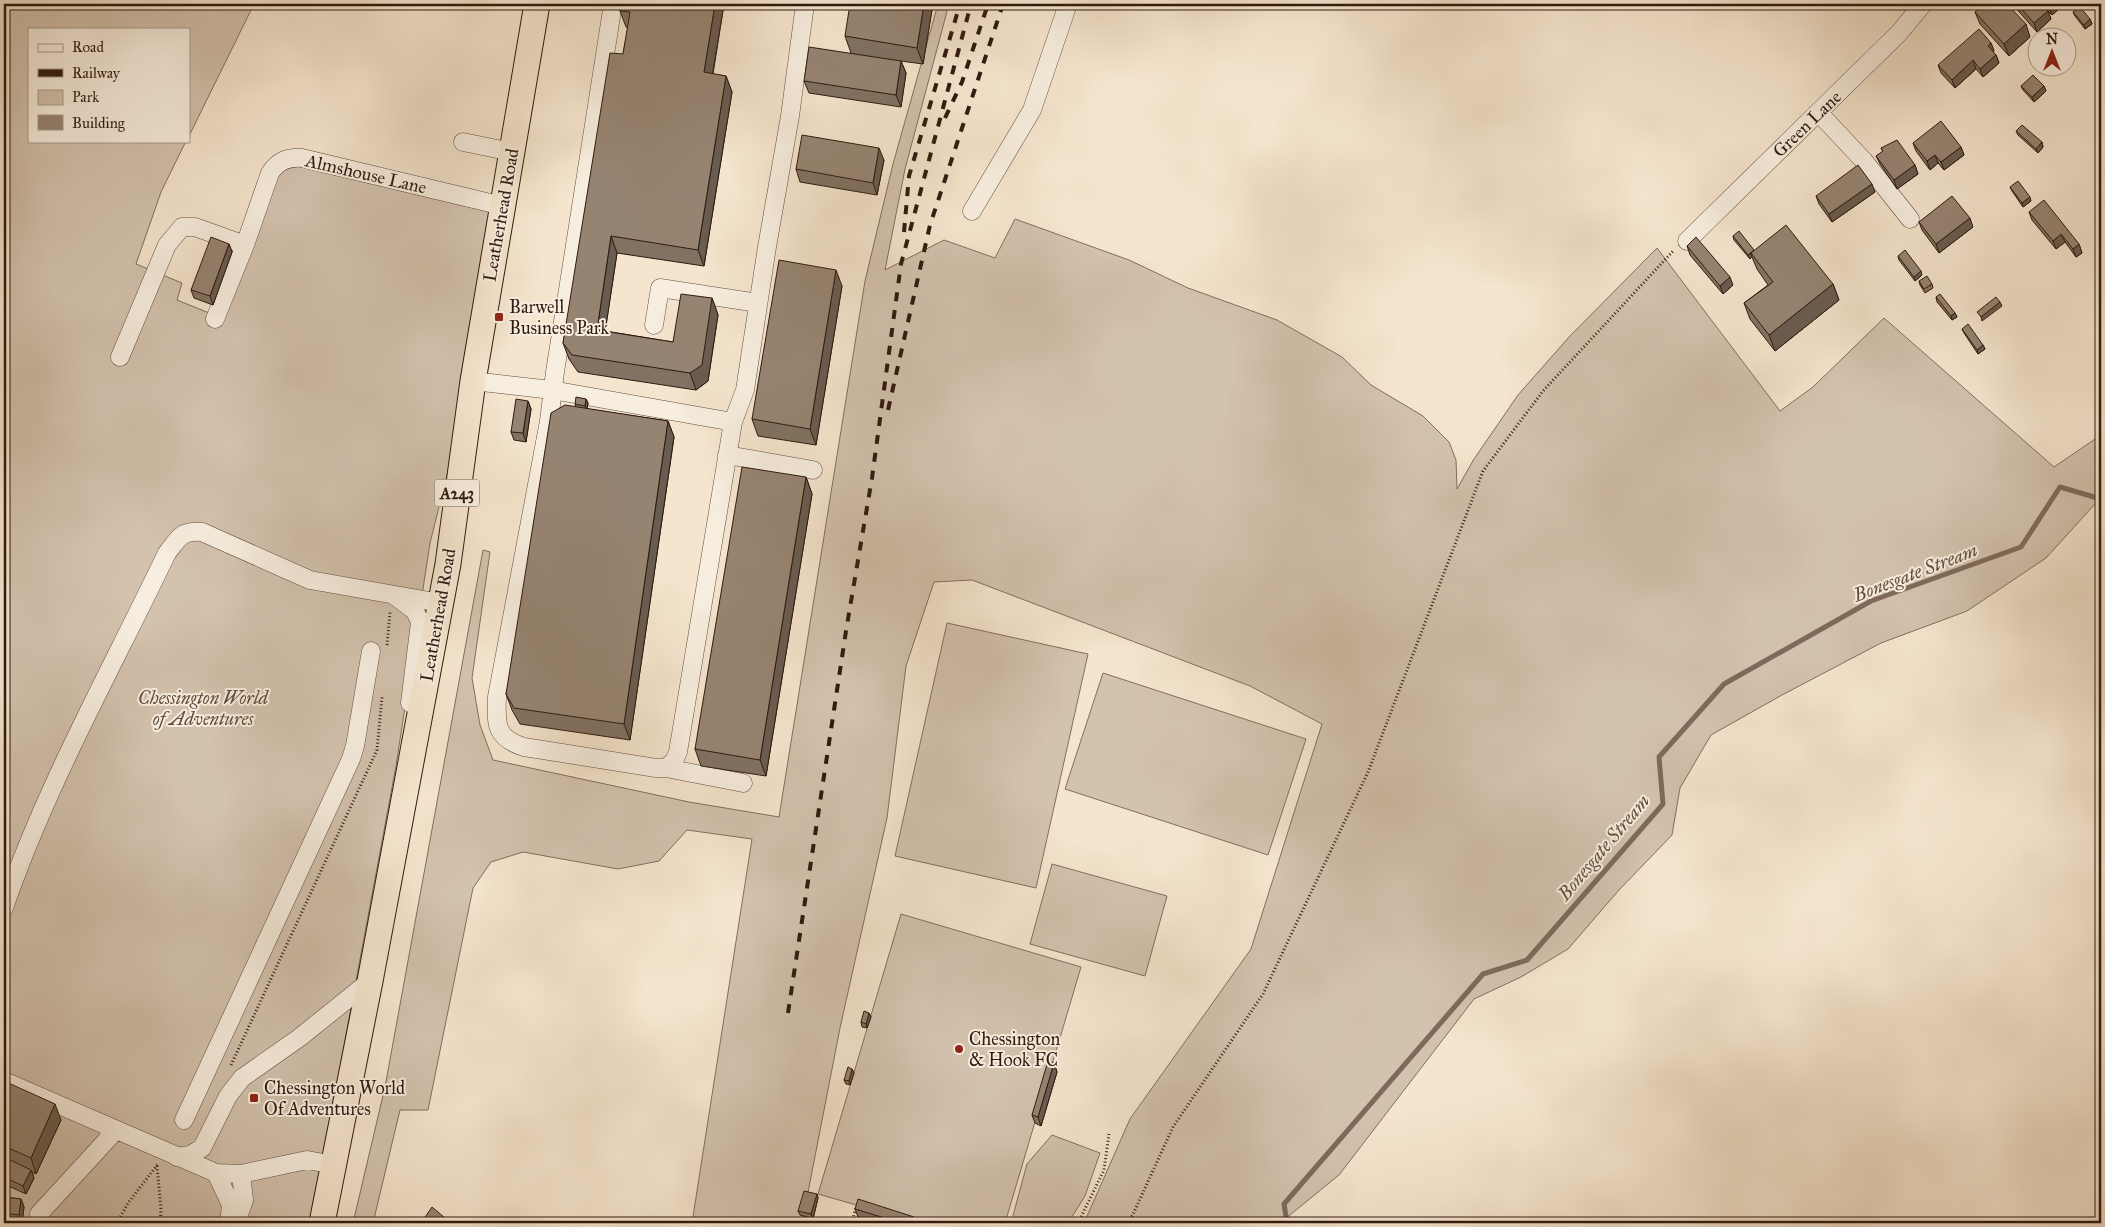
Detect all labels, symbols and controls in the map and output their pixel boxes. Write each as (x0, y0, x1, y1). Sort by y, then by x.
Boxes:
legend (28, 28, 190, 142)
north arrow (2028, 28, 2078, 78)
text: N (2046, 31, 2058, 48)
text: Road (72, 38, 104, 56)
text: Railway (72, 64, 121, 82)
street label: Green Lane (1768, 86, 1846, 162)
text: Park (72, 88, 99, 106)
text: Building (72, 114, 126, 132)
street label: Leatherhead Road (478, 147, 524, 283)
street label: Almshouse Lane (302, 149, 429, 199)
place label: Barwell Business Park (509, 296, 609, 339)
marker: Barwell Business Park (493, 311, 505, 323)
road number: A243 (434, 479, 480, 506)
water label: Bonesgate Stream (1849, 538, 1981, 607)
street label: Leatherhead Road (415, 547, 461, 683)
park label: Chessington World of Adventures (138, 687, 270, 730)
water label: Bonesgate Stream (1552, 790, 1654, 906)
place label: Chessington & Hook FC (969, 1028, 1061, 1071)
marker: Chessington & Hook FC (953, 1043, 965, 1055)
place label: Chessington World Of Adventures (264, 1077, 405, 1120)
marker: Chessington World Of Adventures (248, 1092, 260, 1104)

